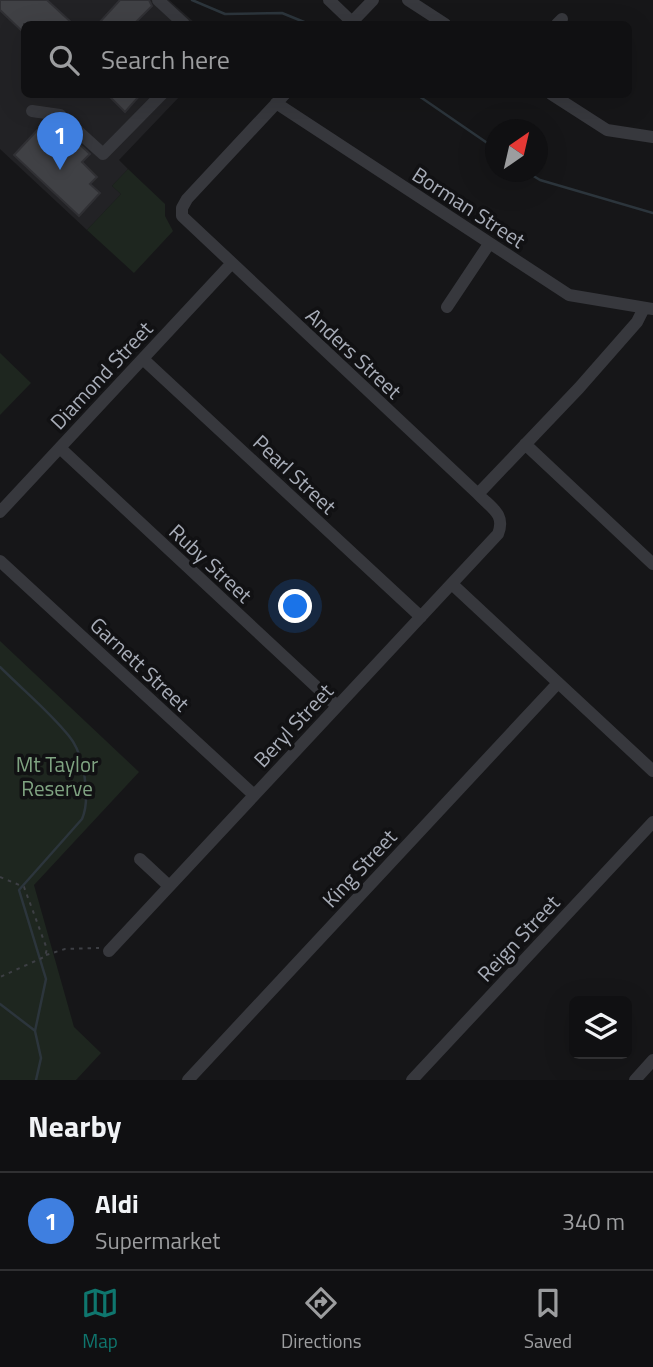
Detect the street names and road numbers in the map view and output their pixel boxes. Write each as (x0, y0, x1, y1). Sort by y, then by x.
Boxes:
street label: Borman Street (406, 158, 533, 256)
street label: Anders Street (299, 300, 410, 406)
street label: Diamond Street (42, 313, 160, 437)
street label: Pearl Street (246, 427, 345, 522)
street label: Ruby Street (162, 516, 260, 611)
street label: Garnett Street (83, 609, 197, 719)
street label: Beryl Street (246, 675, 341, 774)
street label: King Street (314, 821, 404, 915)
street label: Reign Street (469, 887, 567, 989)

